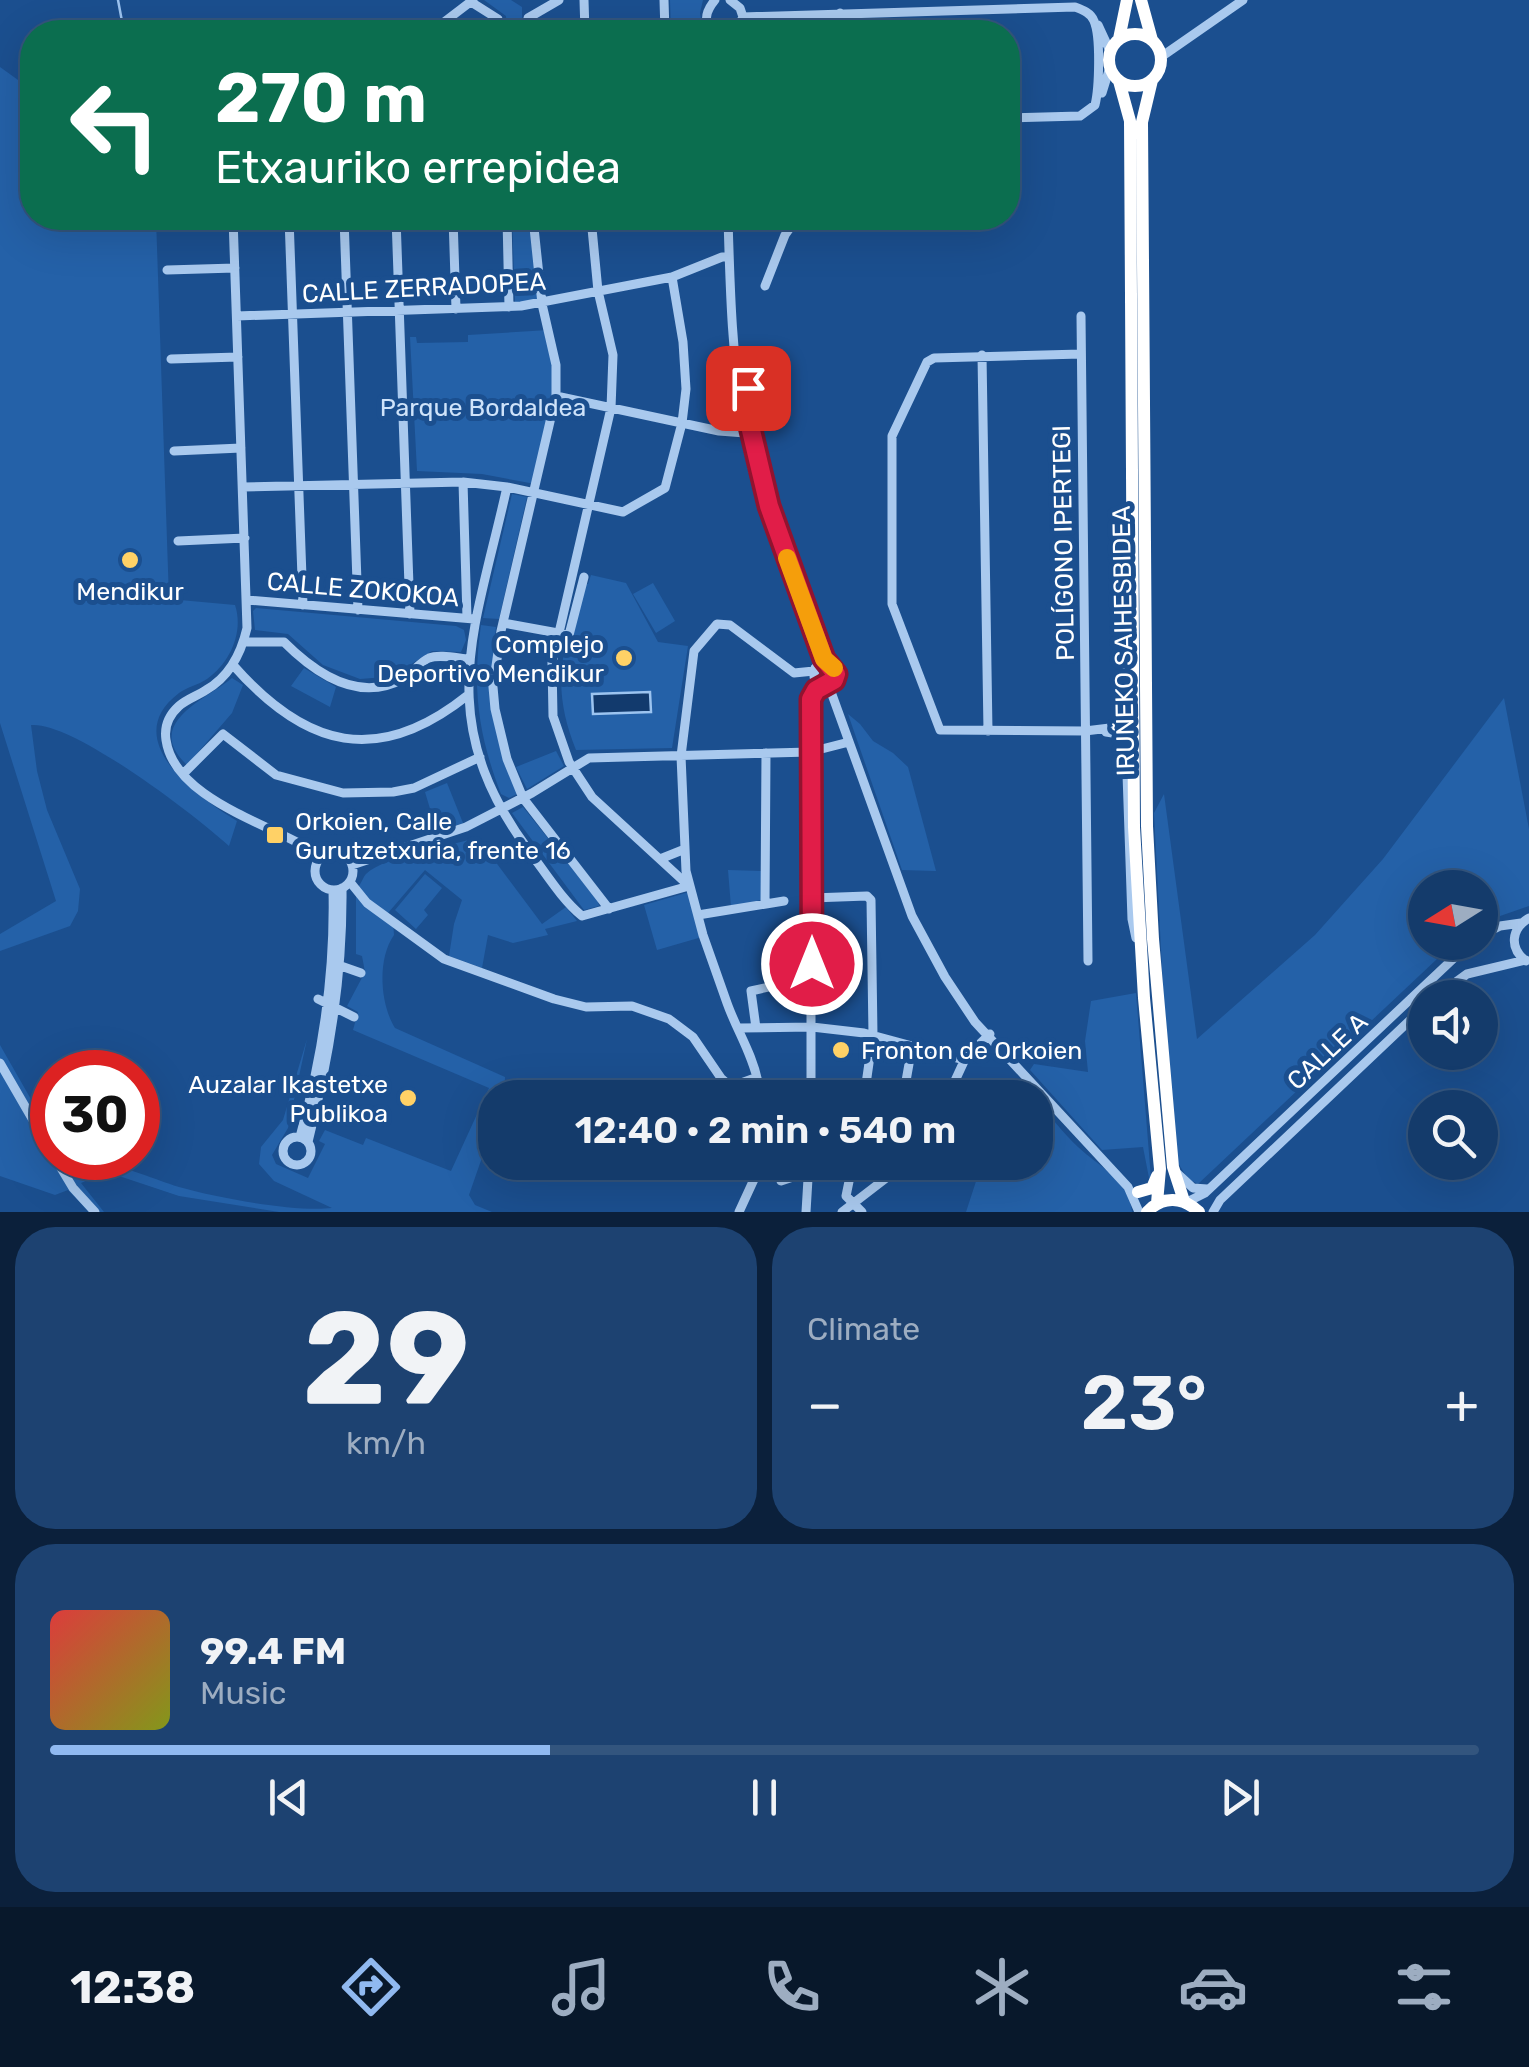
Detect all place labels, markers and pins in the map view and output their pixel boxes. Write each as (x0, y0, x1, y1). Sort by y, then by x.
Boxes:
pin (706, 346, 791, 431)
marker: Mendikur (119, 549, 141, 571)
place label: Mendikur (76, 577, 184, 606)
place label: Complejo Deportivo Mendikur (377, 630, 604, 688)
marker: Complejo Deportivo Mendikur (613, 647, 635, 669)
place label: Orkoien, Calle Gurutzetxuria, frente 16 (295, 807, 571, 865)
marker: Orkoien, Calle Gurutzetxuria, frente 16 (264, 824, 286, 846)
place label: Fronton de Orkoien (861, 1036, 1083, 1065)
marker: Fronton de Orkoien (830, 1039, 852, 1061)
place label: Auzalar Ikastetxe Publikoa (188, 1070, 388, 1128)
marker: Auzalar Ikastetxe Publikoa (397, 1087, 419, 1109)

